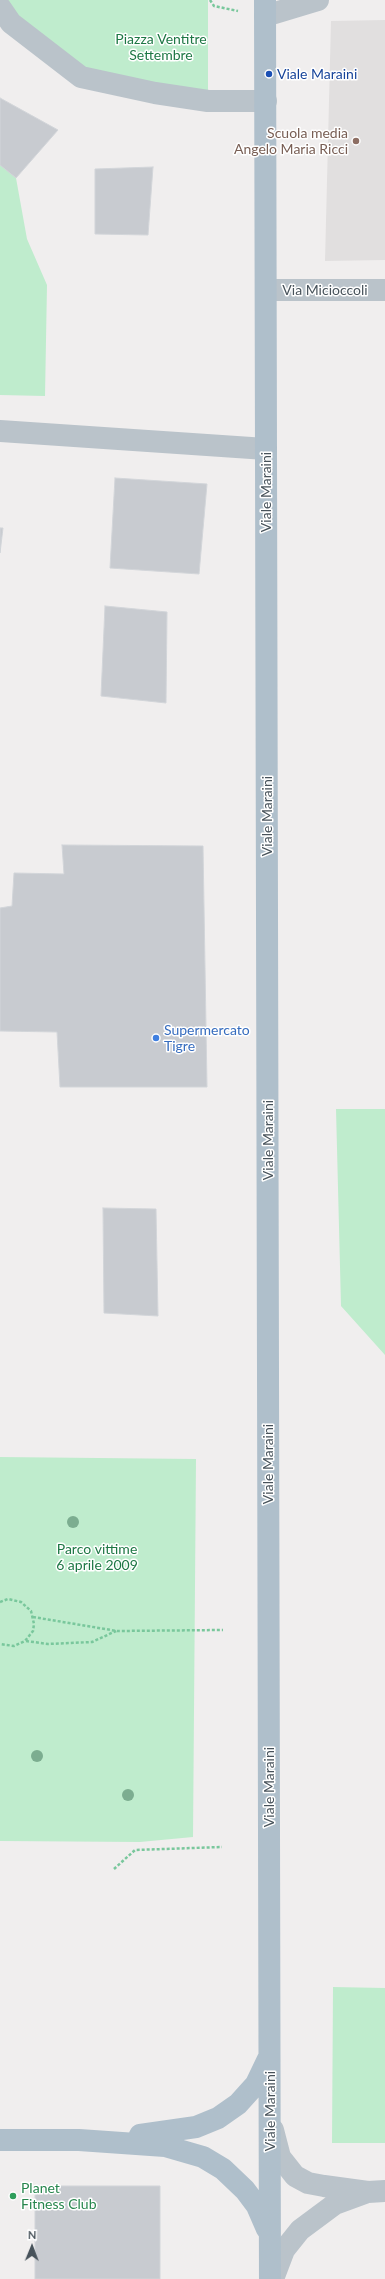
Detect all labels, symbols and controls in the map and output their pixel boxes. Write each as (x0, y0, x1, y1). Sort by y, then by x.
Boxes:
park label: Piazza Ventitre Settembre (115, 31, 207, 64)
place label: Viale Maraini (277, 66, 357, 82)
marker: Viale Maraini (264, 69, 274, 79)
place label: Scuola media Angelo Maria Ricci (234, 125, 348, 158)
marker: Scuola media Angelo Maria Ricci (351, 136, 361, 146)
street label: Via Micioccoli (282, 282, 368, 298)
street label: Viale Maraini (258, 452, 274, 532)
street label: Viale Maraini (259, 776, 275, 856)
place label: Supermercato Tigre (164, 1022, 250, 1054)
marker: Supermercato Tigre (151, 1033, 161, 1043)
street label: Viale Maraini (260, 1100, 276, 1180)
street label: Viale Maraini (260, 1424, 276, 1504)
park label: Parco vittime 6 aprile 2009 (56, 1541, 138, 1574)
street label: Viale Maraini (261, 1747, 277, 1827)
street label: Viale Maraini (262, 2071, 278, 2151)
place label: Planet Fitness Club (21, 2180, 96, 2212)
marker: Planet Fitness Club (8, 2191, 18, 2201)
north arrow (12, 2227, 52, 2267)
text: N (28, 2228, 37, 2241)

